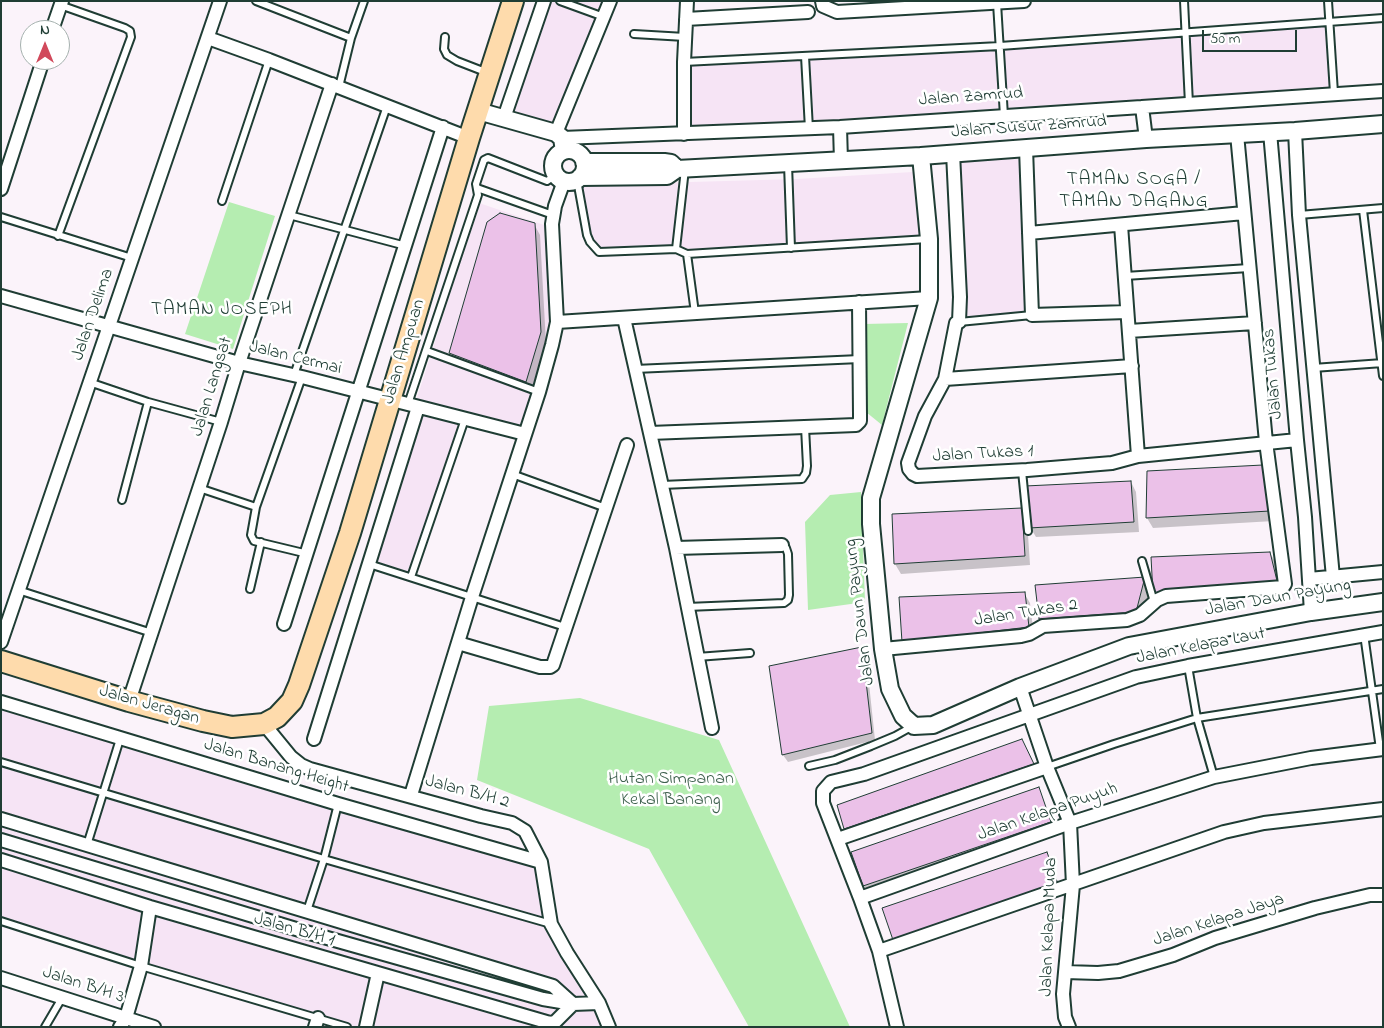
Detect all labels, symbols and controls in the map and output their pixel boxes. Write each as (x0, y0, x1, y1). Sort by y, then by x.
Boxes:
north arrow (20, 20, 70, 70)
text: N (40, 20, 50, 41)
scale bar (1204, 20, 1299, 52)
text: 50 m (1210, 28, 1240, 50)
street label: Jalan Zamrud (918, 84, 1024, 112)
street label: Jalan Susur Zamrud (951, 112, 1107, 144)
district label: TAMAN SOGA / TAMAN DAGANG (1058, 170, 1210, 214)
street label: Jalan Delima (68, 266, 120, 364)
street label: Jalan Ampuan (379, 297, 431, 407)
district label: TAMAN JOSEPH (150, 300, 294, 322)
street label: Jalan Tukas (1259, 328, 1289, 420)
street label: Jalan Langsat (188, 335, 238, 439)
street label: Jalan Cermai (246, 337, 344, 381)
street label: Jalan Tukas 1 (932, 442, 1034, 468)
street label: Jalan Daun Payung (841, 538, 881, 686)
street label: Jalan Daun Payung (1204, 576, 1352, 622)
street label: Jalan Tukas 2 (973, 595, 1079, 633)
street label: Jalan Kelapa Laut (1135, 624, 1267, 670)
street label: Jalan Jeragan (96, 681, 202, 731)
street label: Jalan Banang Height (201, 735, 351, 799)
park label: Hutan Simpanan Kekal Banang (608, 769, 734, 812)
street label: Jalan B/H 2 (423, 771, 511, 815)
street label: Jalan Kelapa Puyuh (975, 779, 1121, 847)
street label: Jalan Kelapa Muda (1037, 857, 1063, 997)
street label: Jalan Kelapa Jaya (1151, 890, 1287, 952)
street label: Jalan B/H 1 (251, 909, 337, 953)
street label: Jalan B/H 3 (39, 963, 127, 1009)

